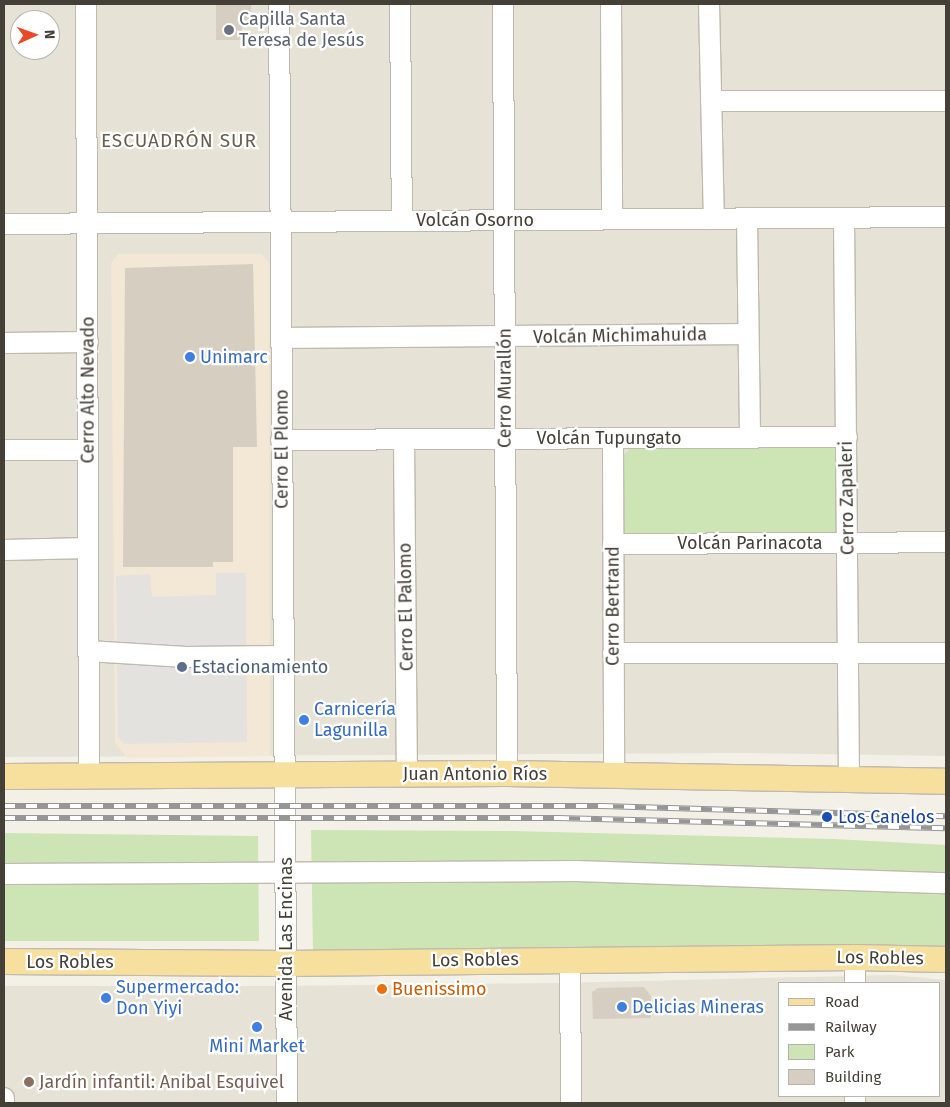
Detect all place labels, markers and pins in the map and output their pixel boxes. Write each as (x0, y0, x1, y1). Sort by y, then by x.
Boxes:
place label: Capilla Santa Teresa de Jesús (239, 9, 364, 52)
marker: Capilla Santa Teresa de Jesús (223, 24, 235, 36)
place label: Unimarc (200, 346, 268, 368)
marker: Unimarc (184, 351, 196, 363)
place label: Estacionamiento (192, 656, 328, 678)
marker: Estacionamiento (176, 661, 188, 673)
place label: Carnicería Lagunilla (314, 699, 396, 742)
marker: Carnicería Lagunilla (298, 714, 310, 726)
place label: Los Canelos (838, 806, 934, 828)
marker: Los Canelos (820, 810, 834, 824)
place label: Supermercado: Don Yiyi (116, 977, 239, 1020)
place label: Buenissimo (392, 978, 486, 1000)
marker: Buenissimo (376, 983, 388, 995)
marker: Supermercado: Don Yiyi (100, 992, 112, 1004)
place label: Delicias Mineras (632, 996, 764, 1018)
marker: Delicias Mineras (616, 1001, 628, 1013)
marker: Mini Market (251, 1021, 263, 1033)
place label: Mini Market (209, 1035, 305, 1057)
place label: Jardín infantil: Anibal Esquivel (39, 1071, 284, 1093)
marker: Jardín infantil: Anibal Esquivel (23, 1076, 35, 1088)

